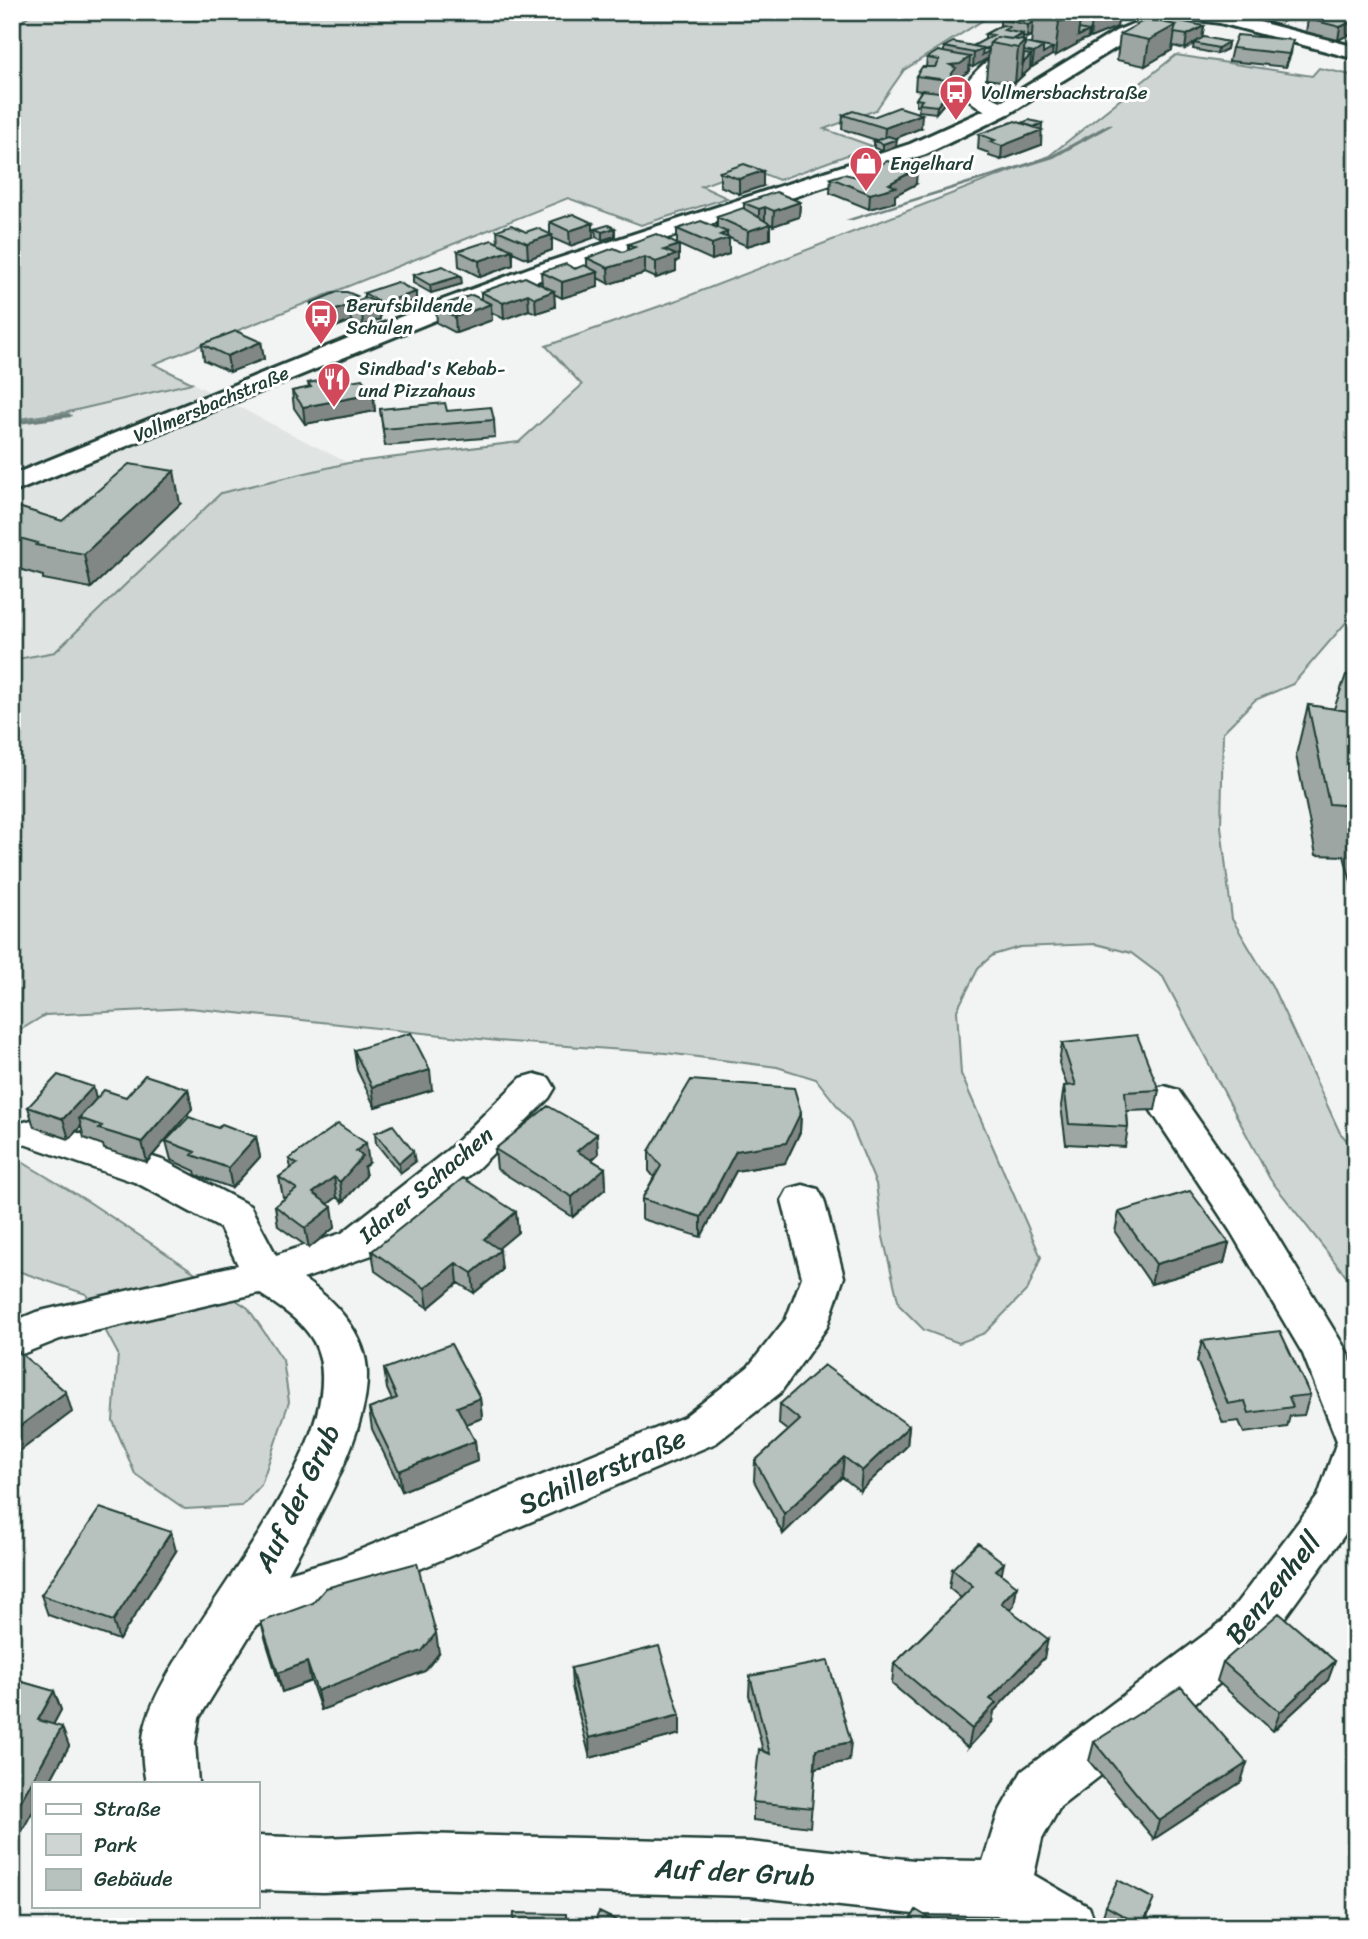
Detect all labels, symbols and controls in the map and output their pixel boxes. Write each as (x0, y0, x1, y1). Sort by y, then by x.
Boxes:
bus stop icon: Vollmersbachstraße (937, 73, 975, 122)
place label: Vollmersbachstraße (981, 76, 1148, 109)
shop icon: Engelhard (847, 144, 885, 193)
place label: Engelhard (890, 147, 975, 180)
place label: Berufsbildende Schulen (346, 289, 473, 344)
bus stop icon: Berufsbildende Schulen (302, 297, 340, 346)
place label: Sindbad's Kebab- und Pizzahaus (358, 352, 506, 407)
street label: Vollmersbachstraße (128, 356, 294, 452)
restaurant icon: Sindbad's Kebab- und Pizzahaus (315, 360, 353, 409)
street label: Idarer Schachen (348, 1116, 503, 1255)
street label: Schillerstraße (510, 1414, 694, 1528)
street label: Auf der Grub (240, 1415, 354, 1581)
street label: Benzenhell (1212, 1520, 1335, 1656)
legend (32, 1782, 259, 1908)
text: Straße (94, 1790, 161, 1828)
text: Park (94, 1826, 137, 1864)
street label: Auf der Grub (653, 1843, 816, 1901)
text: Gebäude (94, 1860, 172, 1898)

